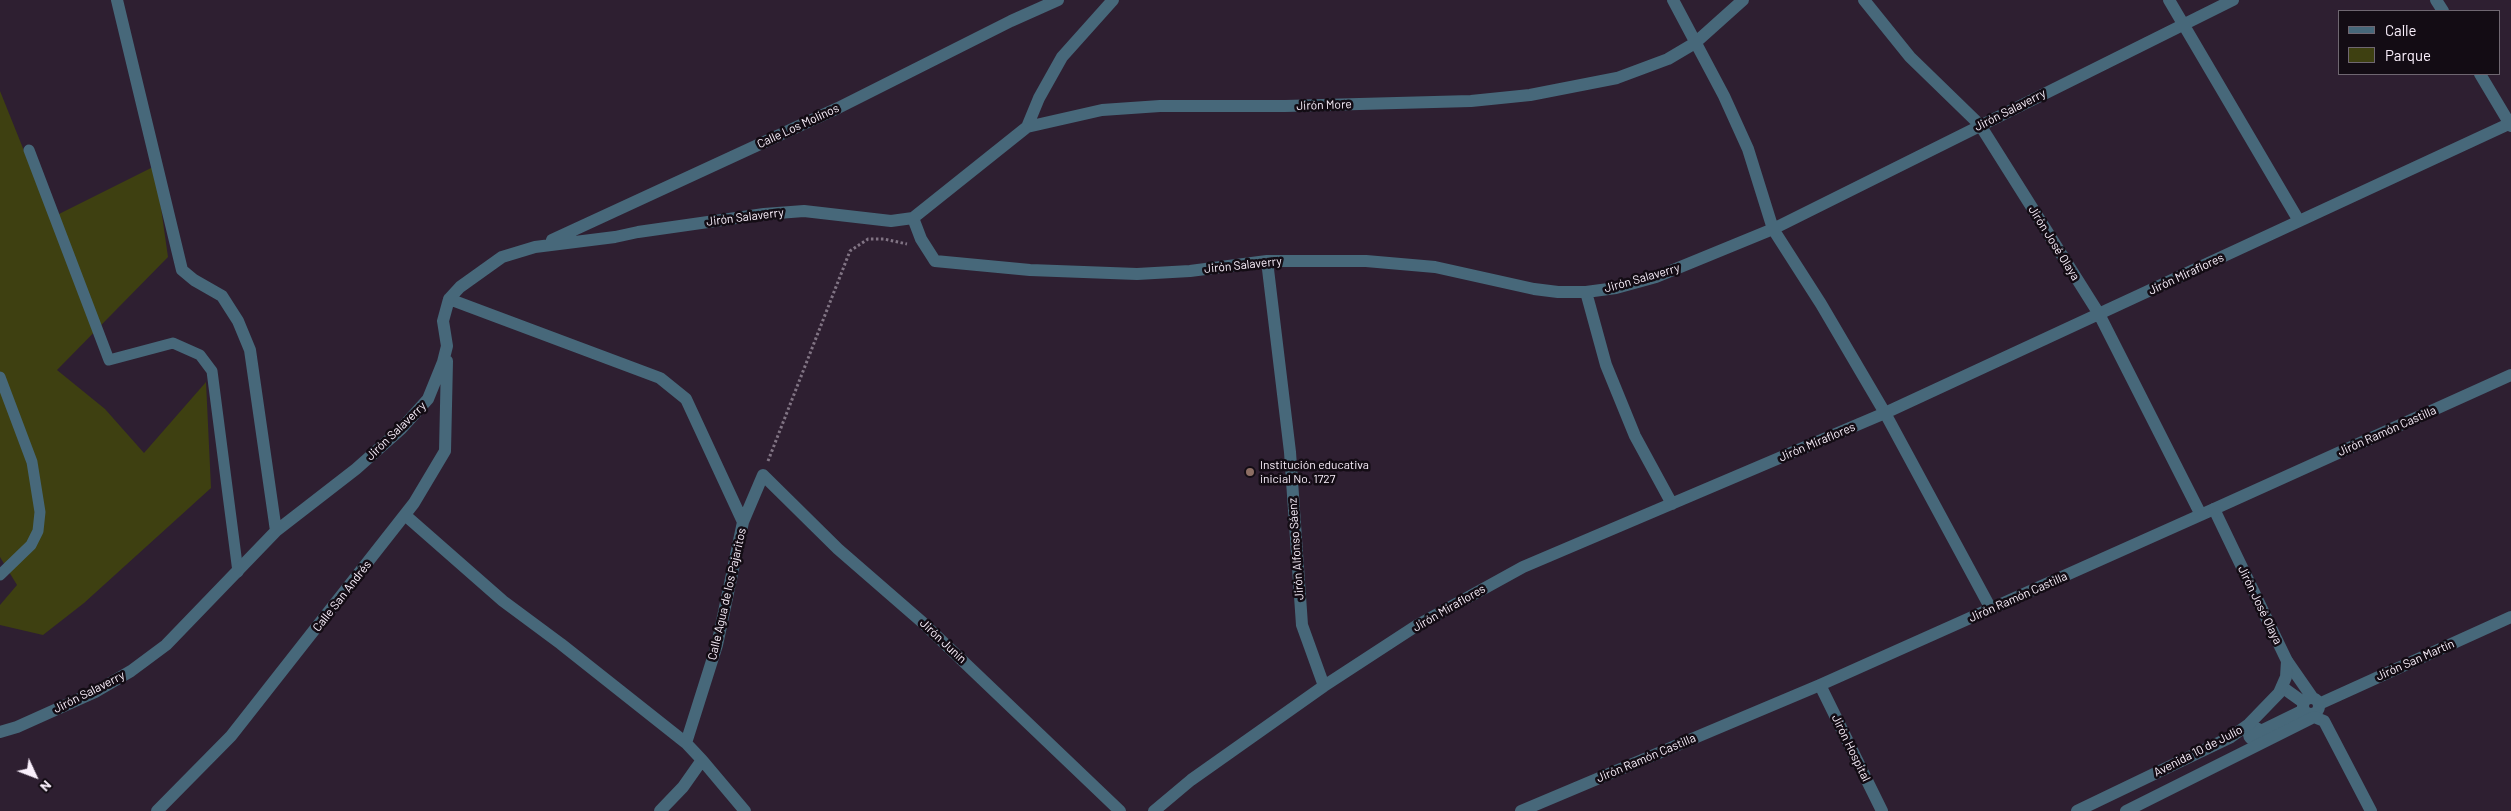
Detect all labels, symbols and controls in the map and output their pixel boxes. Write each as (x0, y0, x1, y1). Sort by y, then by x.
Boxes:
legend (2338, 10, 2501, 75)
text: Calle (2385, 21, 2417, 39)
text: Parque (2385, 46, 2431, 64)
street label: Jirón Salaverry (1972, 86, 2048, 134)
street label: Jirón More (1296, 97, 1352, 113)
street label: Calle Los Molinos (755, 101, 841, 151)
street label: Jirón José Olaya (2025, 203, 2083, 283)
street label: Jirón Salaverry (705, 205, 785, 229)
street label: Jirón Miraflores (2146, 250, 2226, 298)
street label: Jirón Salaverry (1203, 254, 1283, 276)
street label: Jirón Salaverry (1603, 260, 1681, 296)
street label: Jirón Salaverry (363, 399, 429, 463)
street label: Jirón Ramón Castilla (2335, 403, 2439, 459)
street label: Jirón Miraflores (1777, 419, 1857, 465)
place label: Institución educativa inicial No. 1727 (1260, 458, 1369, 486)
marker: Institución educativa inicial No. 1727 (1244, 466, 1256, 478)
street label: Jirón Alfonso Sáenz (1285, 497, 1307, 601)
street label: Calle Agua de los Pajaritos (705, 527, 749, 661)
street label: Calle San Andrés (310, 558, 374, 634)
street label: Jirón José Olaya (2235, 563, 2285, 647)
street label: Jirón Ramón Castilla (1966, 569, 2070, 625)
street label: Jirón Miraflores (1410, 581, 1488, 635)
street label: Jirón Junín (917, 616, 969, 666)
street label: Jirón San Martín (2374, 636, 2456, 684)
street label: Jirón Salaverry (51, 668, 127, 716)
street label: Jirón Hospital (1829, 712, 1873, 784)
street label: Avenida 10 de Julio (2151, 722, 2245, 780)
street label: Jirón Ramón Castilla (1594, 731, 1698, 785)
north arrow (10, 751, 60, 801)
text: N (37, 777, 56, 796)

